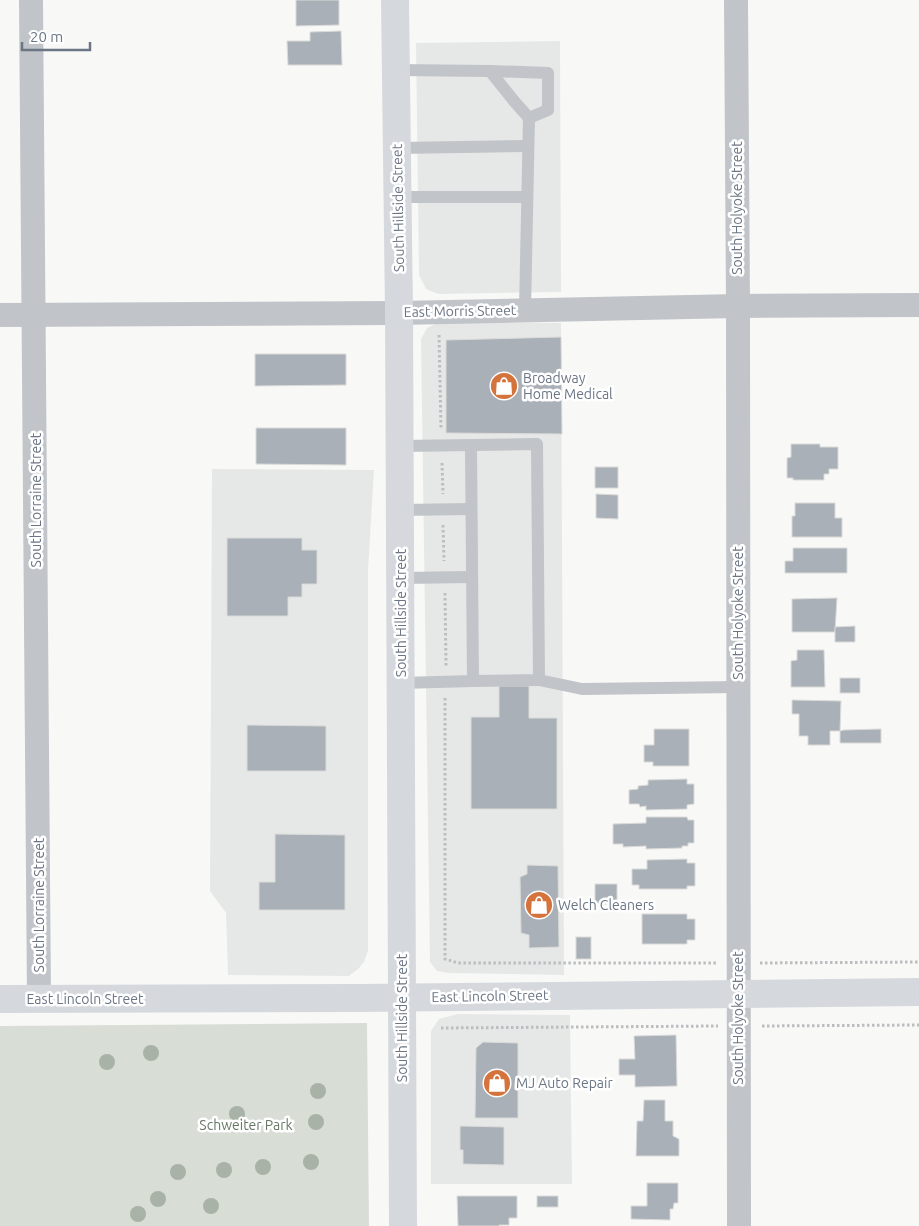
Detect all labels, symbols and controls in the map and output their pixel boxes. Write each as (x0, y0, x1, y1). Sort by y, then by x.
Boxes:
scale bar (22, 20, 90, 52)
text: 20 m (30, 28, 63, 45)
street label: South Holyoke Street (729, 141, 745, 275)
street label: South Hillside Street (389, 143, 407, 272)
street label: East Morris Street (404, 302, 517, 320)
place label: Broadway Home Medical (523, 370, 613, 402)
shop icon: Broadway Home Medical (489, 371, 519, 401)
street label: South Lorraine Street (28, 432, 44, 567)
street label: South Holyoke Street (730, 546, 746, 680)
street label: South Hillside Street (393, 548, 409, 677)
street label: South Lorraine Street (31, 837, 47, 972)
shop icon: Welch Cleaners (524, 890, 554, 920)
place label: Welch Cleaners (558, 897, 654, 913)
street label: South Holyoke Street (730, 951, 746, 1085)
street label: South Hillside Street (394, 953, 410, 1082)
street label: East Lincoln Street (431, 987, 549, 1005)
street label: East Lincoln Street (27, 991, 144, 1007)
shop icon: MJ Auto Repair (482, 1068, 512, 1098)
place label: MJ Auto Repair (516, 1075, 613, 1091)
park label: Schweiter Park (199, 1117, 293, 1133)

